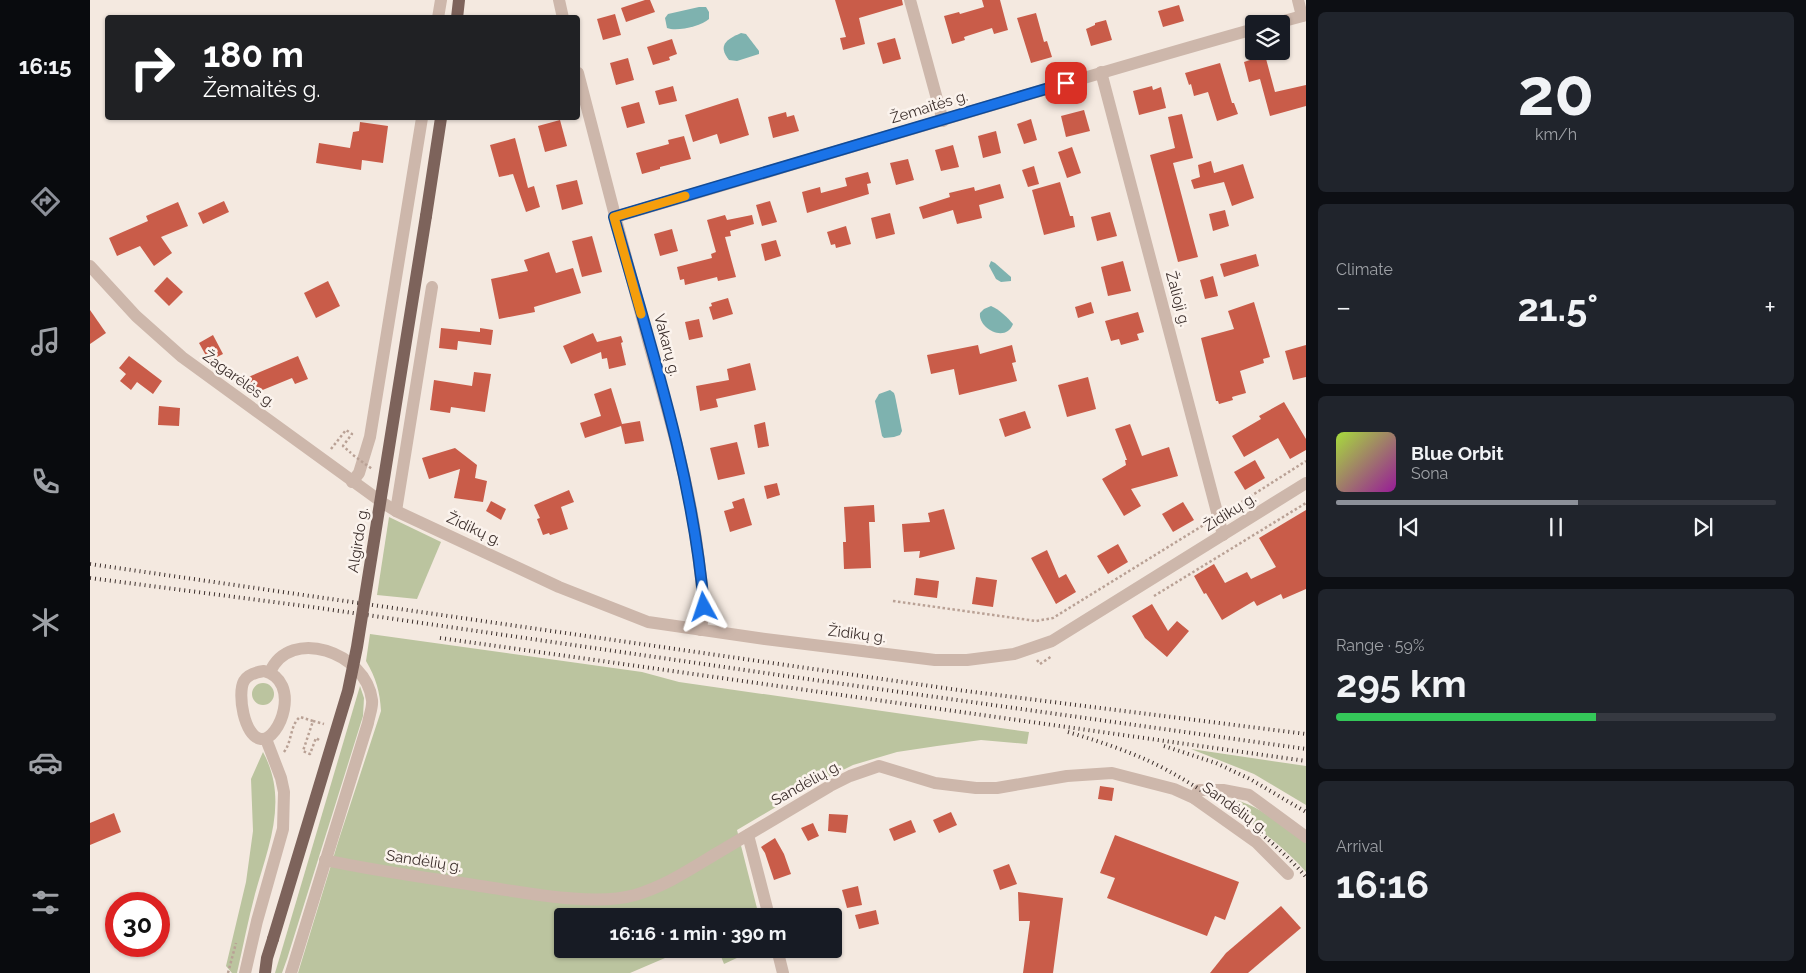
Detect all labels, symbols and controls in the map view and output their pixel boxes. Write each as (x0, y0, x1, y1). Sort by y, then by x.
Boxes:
map controls (1245, 15, 1290, 60)
button: layers (1245, 15, 1290, 60)
text: 180 m (203, 34, 304, 75)
icon: right (120, 35, 185, 100)
text: 16:15 (19, 53, 71, 79)
text: 20 (1518, 54, 1594, 130)
pin (1045, 62, 1087, 104)
icon: arrive (1052, 69, 1080, 97)
text: Žemaitės g. (203, 76, 321, 102)
street label: Žemaitės g. (888, 87, 970, 127)
text: km/h (1535, 125, 1577, 144)
icon: directions (28, 184, 63, 219)
text: Climate (1336, 260, 1393, 279)
street label: Žalioji g. (1162, 269, 1194, 329)
text: 21.5° (1517, 285, 1598, 330)
text: − (1336, 291, 1351, 324)
text: + (1764, 291, 1776, 324)
street label: Vakarų g. (650, 312, 684, 378)
icon: music (28, 324, 63, 359)
street label: Žagarėlės g. (199, 347, 279, 411)
text: Blue Orbit (1411, 442, 1503, 464)
icon: phone (28, 464, 63, 499)
text: Sona (1411, 464, 1448, 483)
street label: Židikų g. (1201, 489, 1259, 535)
street label: Algirdo g. (344, 506, 372, 574)
street label: Židikų g. (444, 509, 504, 549)
icon: previous (1395, 513, 1423, 541)
icon: pause (1542, 513, 1570, 541)
icon: next (1689, 513, 1717, 541)
position arrow (677, 580, 729, 632)
icon: climate (28, 605, 63, 640)
street label: Židikų g. (827, 622, 887, 646)
text: Range · 59% (1336, 636, 1424, 655)
text: 295 km (1336, 661, 1467, 706)
icon: car (28, 745, 63, 780)
street label: Sandėlių g. (768, 757, 844, 809)
street label: Sandėlių g. (1199, 778, 1271, 838)
text: Arrival (1336, 837, 1383, 856)
street label: Sandėlių g. (385, 846, 463, 876)
text: 16:16 (1336, 862, 1429, 907)
icon: filters (28, 885, 63, 920)
speed limit sign: 30 (105, 892, 170, 957)
text: 16:16 · 1 min · 390 m (610, 922, 787, 944)

